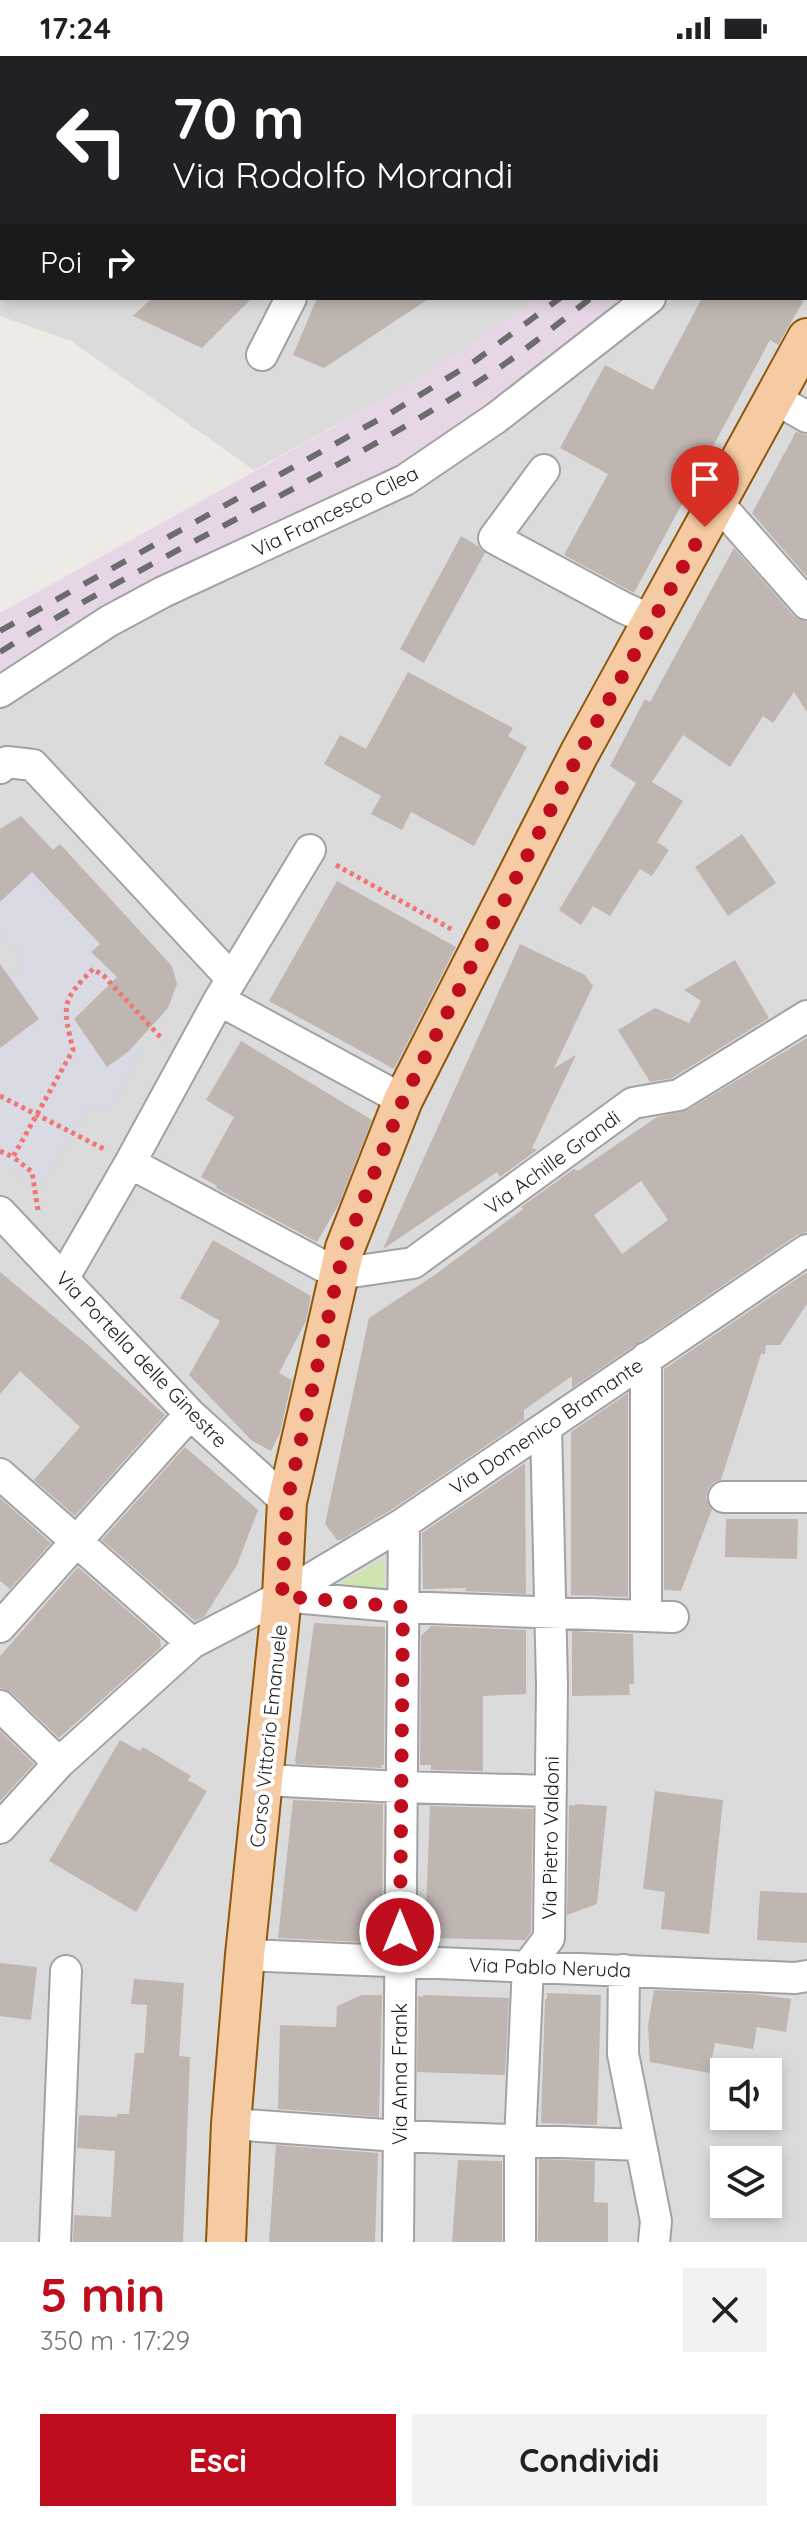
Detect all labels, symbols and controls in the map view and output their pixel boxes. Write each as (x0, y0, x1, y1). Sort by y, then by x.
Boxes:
text: 17:24 (40, 9, 111, 47)
text: 70 m (172, 83, 304, 153)
icon: left (40, 88, 144, 192)
text: Via Rodolfo Morandi (172, 152, 513, 197)
icon: right (98, 240, 142, 284)
text: Poi (40, 243, 82, 281)
pin (671, 445, 739, 527)
icon: arrive (683, 457, 727, 501)
street label: Via Francesco Cilea (248, 460, 422, 562)
street label: Via Achille Grandi (479, 1104, 625, 1220)
street label: Via Portella delle Ginestre (51, 1265, 233, 1453)
street label: Via Domenico Bramante (445, 1352, 647, 1500)
street label: Corso Vittorio Emanuele (244, 1623, 292, 1849)
street label: Via Pietro Valdoni (536, 1756, 564, 1920)
position arrow (358, 1890, 442, 1974)
street label: Via Pablo Neruda (468, 1952, 632, 1982)
street label: Via Anna Frank (387, 2003, 412, 2145)
map controls (710, 2058, 782, 2218)
button: sound (710, 2058, 782, 2130)
button: layers (710, 2146, 782, 2218)
text: 5 min (40, 2264, 165, 2324)
button: close (683, 2268, 767, 2352)
text: 350 m · 17:29 (40, 2324, 190, 2357)
button: Esci (40, 2414, 396, 2506)
button: Condividi (412, 2414, 767, 2506)

